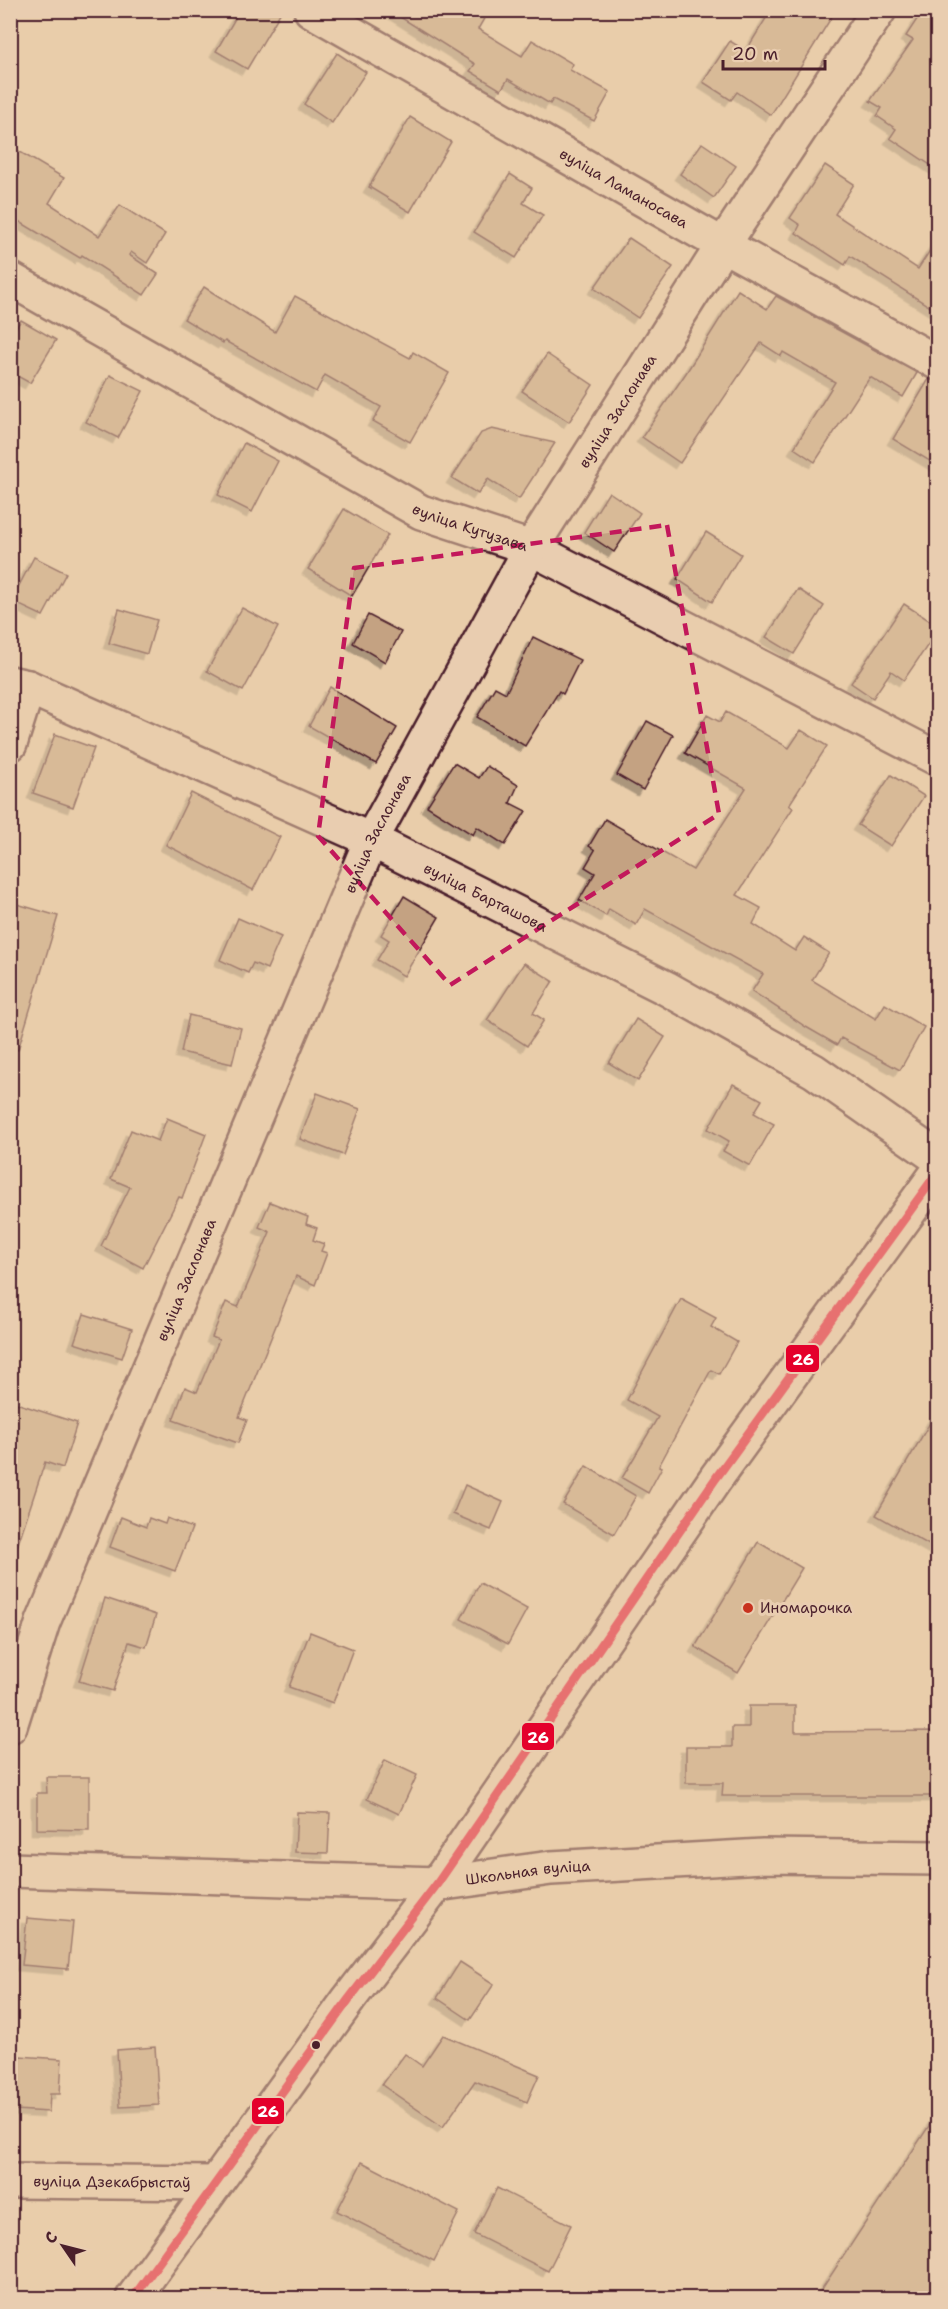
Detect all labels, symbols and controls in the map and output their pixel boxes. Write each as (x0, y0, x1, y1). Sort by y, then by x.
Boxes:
scale bar (723, 33, 825, 71)
text: 20 m (732, 42, 778, 66)
street label: вуліца Ламаносава (556, 144, 692, 233)
street label: вуліца Заслонава (574, 350, 662, 472)
street label: вуліца Кутузава (409, 499, 531, 556)
street label: вуліца Заслонава (340, 769, 416, 896)
street label: вуліца Барташова (420, 858, 551, 937)
street label: вуліца Заслонава (152, 1215, 221, 1344)
line badge: 26 (785, 1344, 820, 1373)
text: 26 (792, 1349, 814, 1370)
place label: Иномарочка (760, 1598, 853, 1618)
marker: Иномарочка (741, 1601, 755, 1615)
line badge: 26 (521, 1722, 555, 1751)
text: 26 (527, 1727, 549, 1748)
street label: Школьная вуліца (464, 1856, 592, 1890)
unlabelled marker (310, 2039, 322, 2051)
line badge: 26 (251, 2097, 285, 2125)
text: 26 (257, 2101, 279, 2122)
street label: вуліца Дзекабрыстаў (33, 2171, 191, 2193)
north arrow (33, 2216, 93, 2276)
text: С (40, 2227, 63, 2248)

